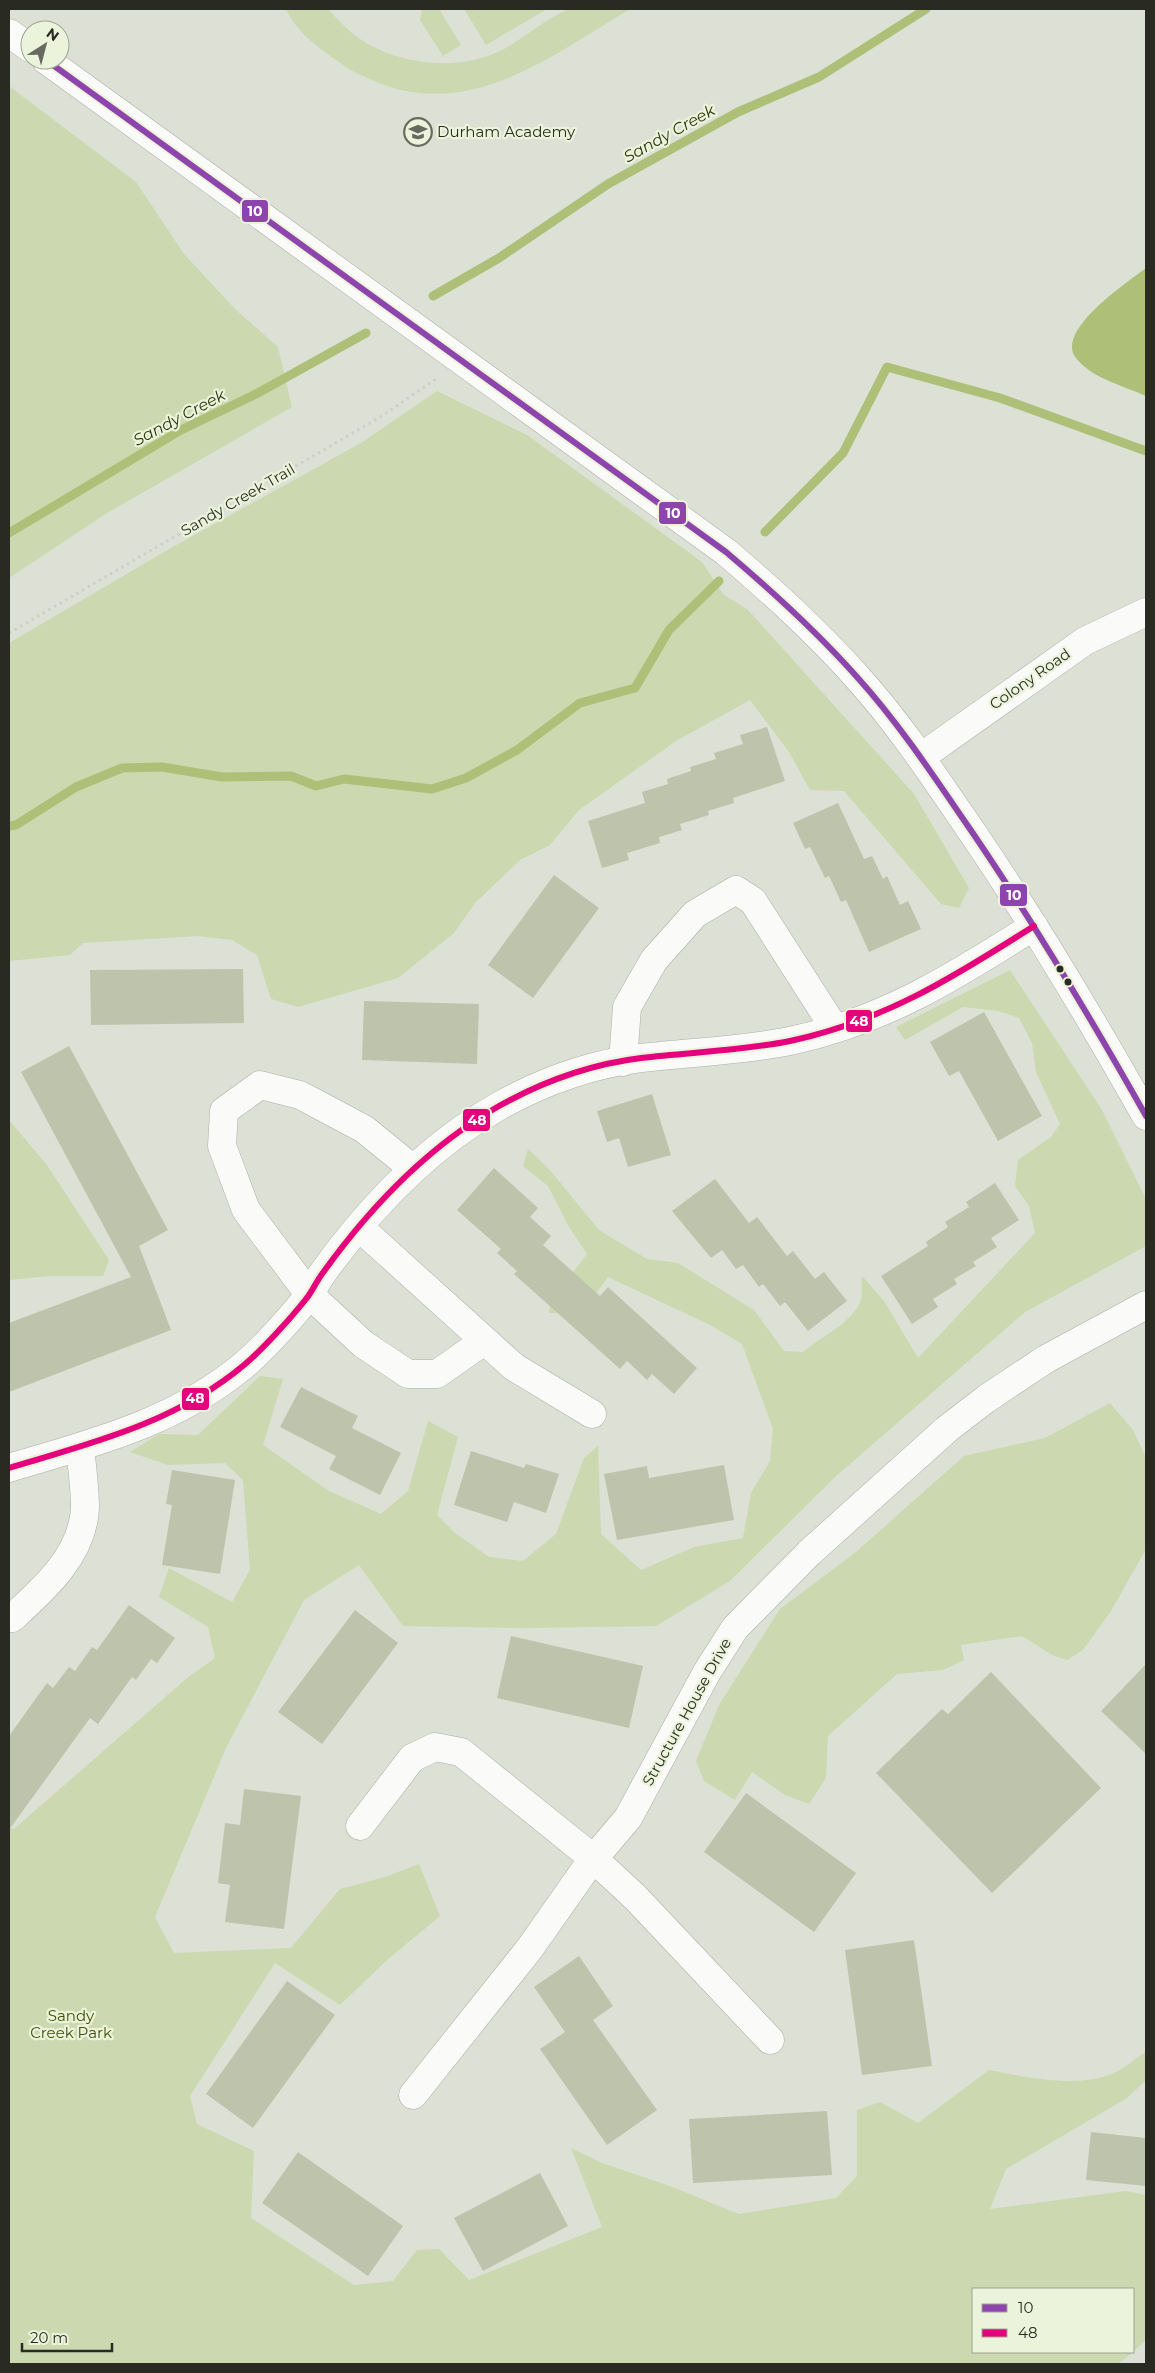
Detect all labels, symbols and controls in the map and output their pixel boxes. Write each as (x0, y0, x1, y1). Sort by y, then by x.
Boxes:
north arrow (20, 20, 70, 70)
text: N (43, 24, 63, 45)
water label: Sandy Creek (620, 100, 720, 166)
school or university icon: Durham Academy (403, 117, 433, 147)
place label: Durham Academy (437, 122, 576, 141)
line badge: 10 (241, 199, 269, 223)
text: 10 (248, 202, 263, 220)
water label: Sandy Creek (130, 384, 230, 450)
street label: Sandy Creek Trail (177, 459, 298, 540)
line badge: 10 (658, 501, 687, 525)
text: 10 (666, 504, 681, 522)
street label: Colony Road (986, 644, 1074, 713)
line badge: 10 (999, 883, 1028, 907)
text: 10 (1007, 886, 1022, 904)
unlabelled marker (1055, 964, 1065, 974)
unlabelled marker (1063, 977, 1073, 987)
line badge: 48 (845, 1009, 873, 1033)
text: 48 (849, 1012, 869, 1030)
line badge: 48 (462, 1108, 491, 1132)
text: 48 (467, 1111, 487, 1129)
line badge: 48 (181, 1387, 210, 1411)
text: 48 (185, 1389, 205, 1407)
street label: Structure House Drive (638, 1634, 735, 1789)
park label: Sandy Creek Park (30, 2006, 112, 2042)
legend (972, 2288, 1135, 2353)
text: 10 (1018, 2298, 1033, 2317)
scale bar (22, 2320, 112, 2352)
text: 48 (1018, 2323, 1038, 2342)
text: 20 m (30, 2328, 68, 2347)

